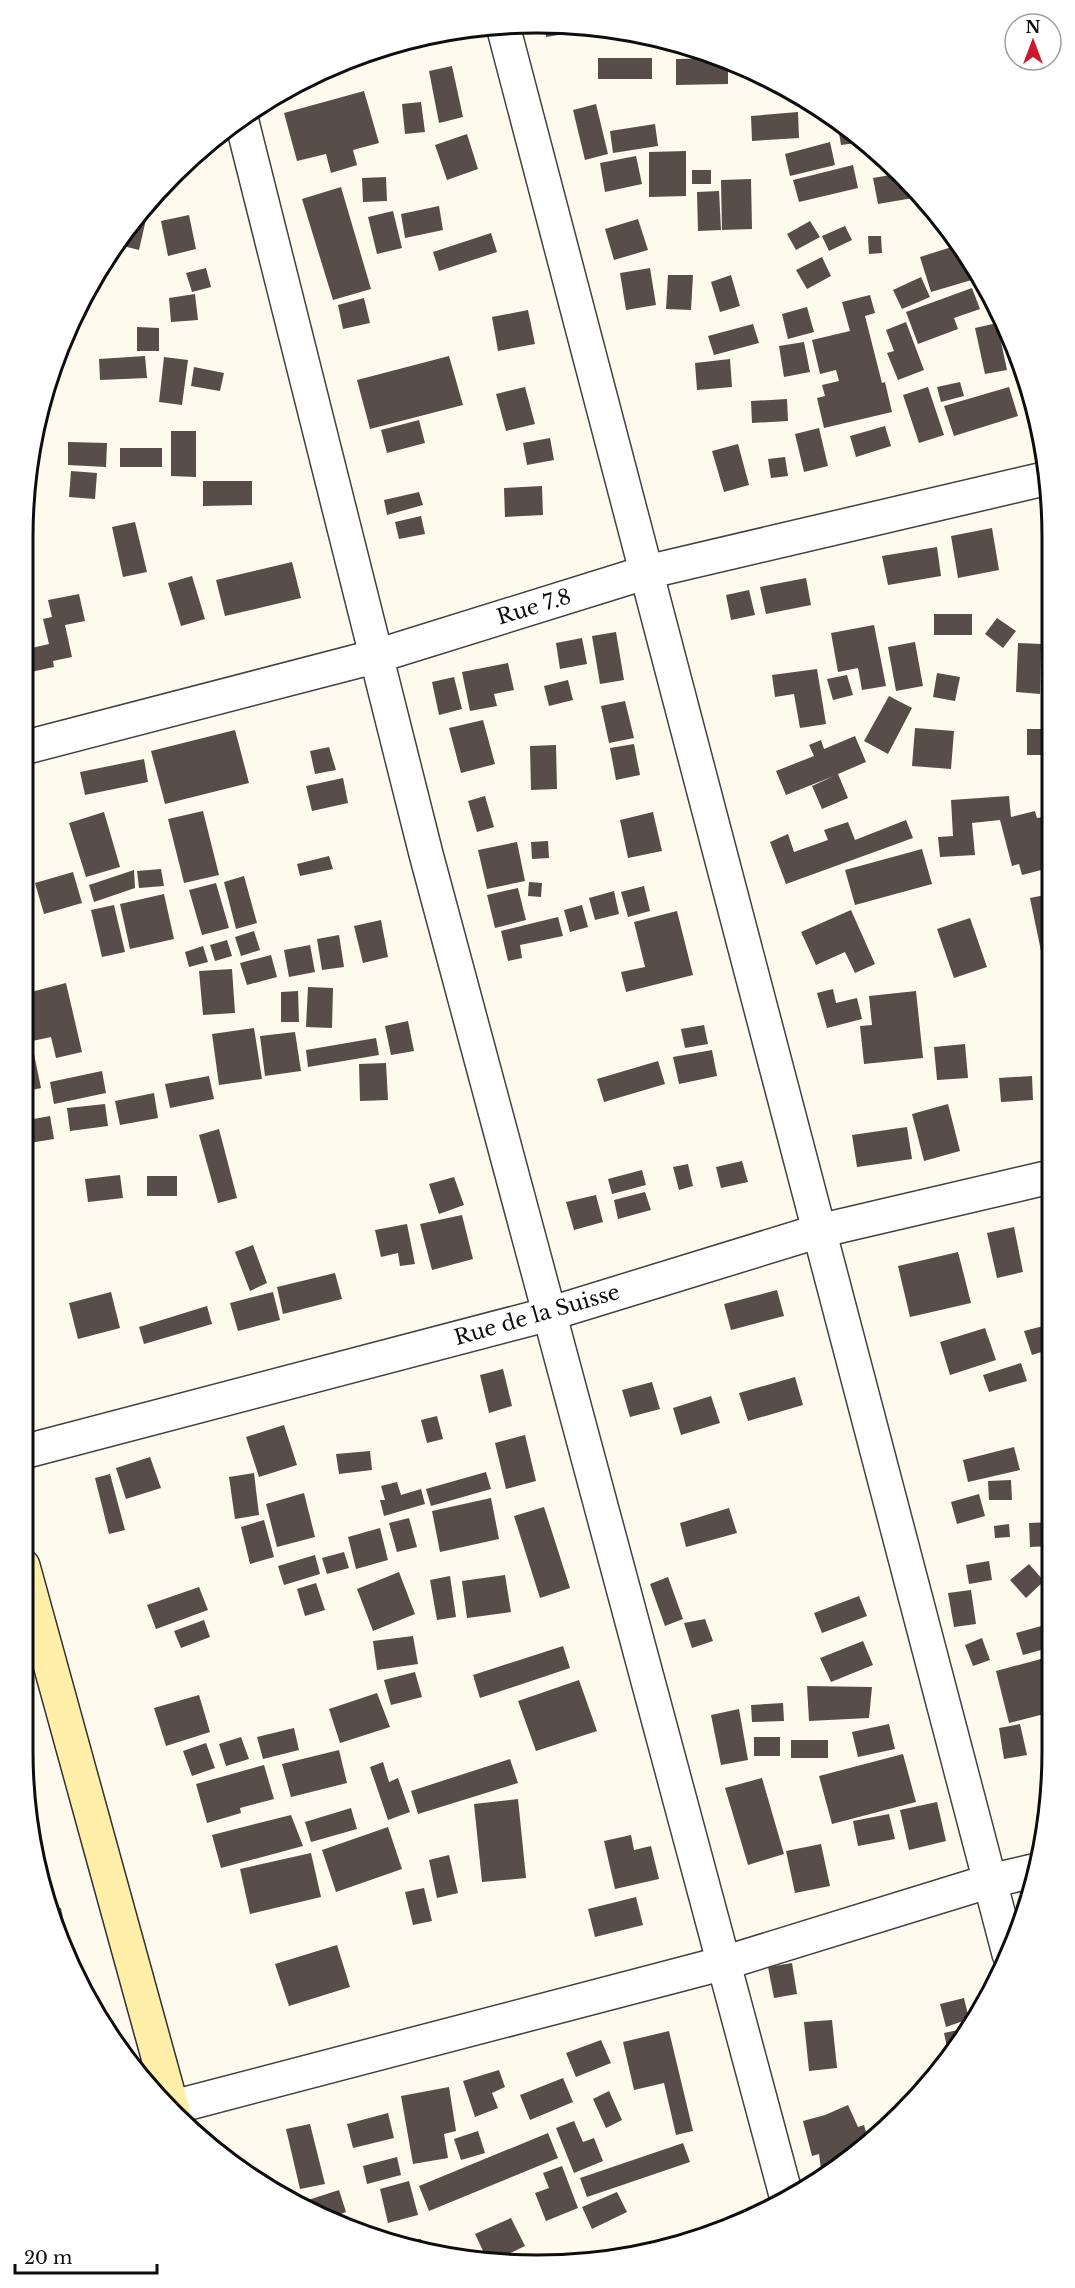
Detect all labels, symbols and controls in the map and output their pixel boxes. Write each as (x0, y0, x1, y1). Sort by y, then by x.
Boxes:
north arrow (1003, 12, 1063, 72)
text: N (1025, 17, 1041, 37)
street label: Rue 7.8 (494, 583, 574, 631)
street label: Rue de la Suisse (451, 1279, 623, 1351)
scale bar (15, 2237, 158, 2275)
text: 20 m (24, 2247, 72, 2269)

